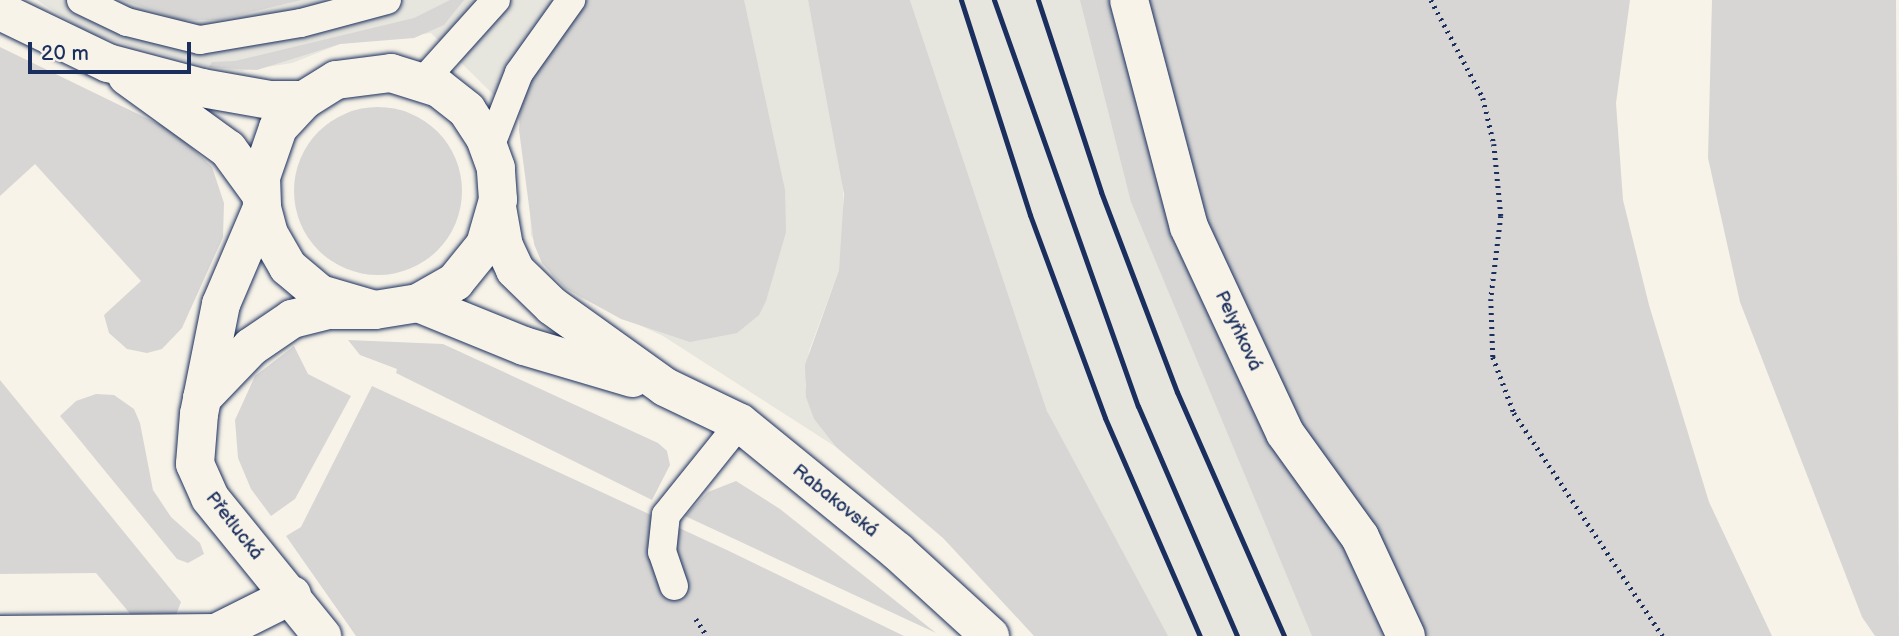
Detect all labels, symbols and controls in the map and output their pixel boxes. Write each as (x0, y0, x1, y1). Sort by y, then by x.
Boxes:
scale bar (32, 28, 194, 72)
text: 20 m (41, 41, 89, 66)
street label: Pelyňková (1210, 287, 1266, 375)
street label: Rabakovská (788, 460, 882, 542)
street label: Přetlucká (200, 487, 268, 565)

